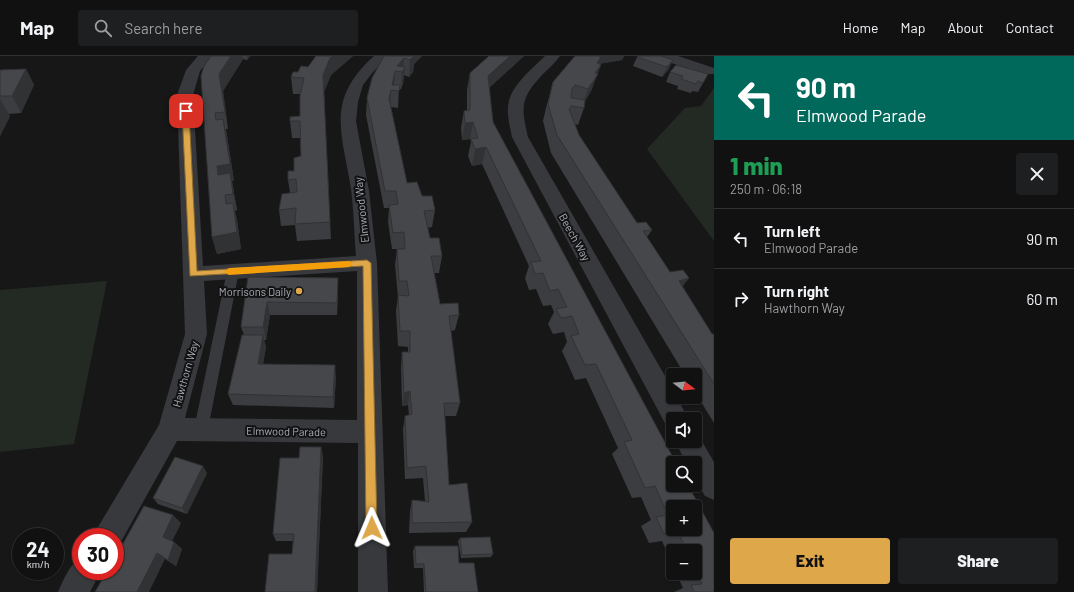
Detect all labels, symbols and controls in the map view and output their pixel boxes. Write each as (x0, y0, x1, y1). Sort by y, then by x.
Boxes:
search box (78, 10, 358, 46)
text: Map (20, 16, 54, 39)
icon: search (92, 17, 114, 39)
text: Search here (124, 19, 202, 37)
text: Home (843, 19, 879, 36)
text: Map (901, 19, 925, 36)
text: About (947, 19, 984, 36)
text: Contact (1006, 19, 1054, 36)
text: 90 m (796, 70, 856, 104)
icon: left (730, 72, 782, 124)
pin (169, 94, 203, 128)
icon: arrive (175, 100, 197, 122)
text: Elmwood Parade (796, 104, 926, 126)
text: 1 min (730, 151, 783, 180)
button: close (1016, 153, 1058, 195)
street label: Elmwood Way (351, 177, 371, 243)
text: 250 m · 06:18 (730, 181, 802, 197)
street label: Beech Way (557, 211, 593, 263)
text: Turn left (764, 222, 820, 240)
icon: left (730, 228, 752, 250)
text: 90 m (1026, 230, 1058, 248)
text: Elmwood Parade (764, 240, 858, 256)
text: Turn right (764, 282, 829, 300)
place label: Morrisons Daily (219, 285, 291, 298)
marker: Morrisons Daily (294, 286, 304, 296)
icon: right (730, 288, 752, 310)
text: 60 m (1026, 290, 1058, 308)
text: Hawthorn Way (764, 300, 845, 316)
street label: Hawthorn Way (169, 339, 201, 409)
north arrow (666, 368, 702, 404)
map controls (666, 368, 702, 580)
button: sound (666, 412, 702, 448)
street label: Elmwood Parade (246, 424, 326, 438)
button: search (666, 456, 702, 492)
button: + (666, 500, 702, 536)
position arrow (351, 507, 393, 549)
speed limit sign: 30 (72, 528, 124, 580)
text: 24 (26, 537, 50, 561)
button: Exit (730, 538, 890, 584)
button: Share (898, 538, 1058, 584)
button: − (666, 544, 702, 580)
text: km/h (27, 558, 49, 570)

